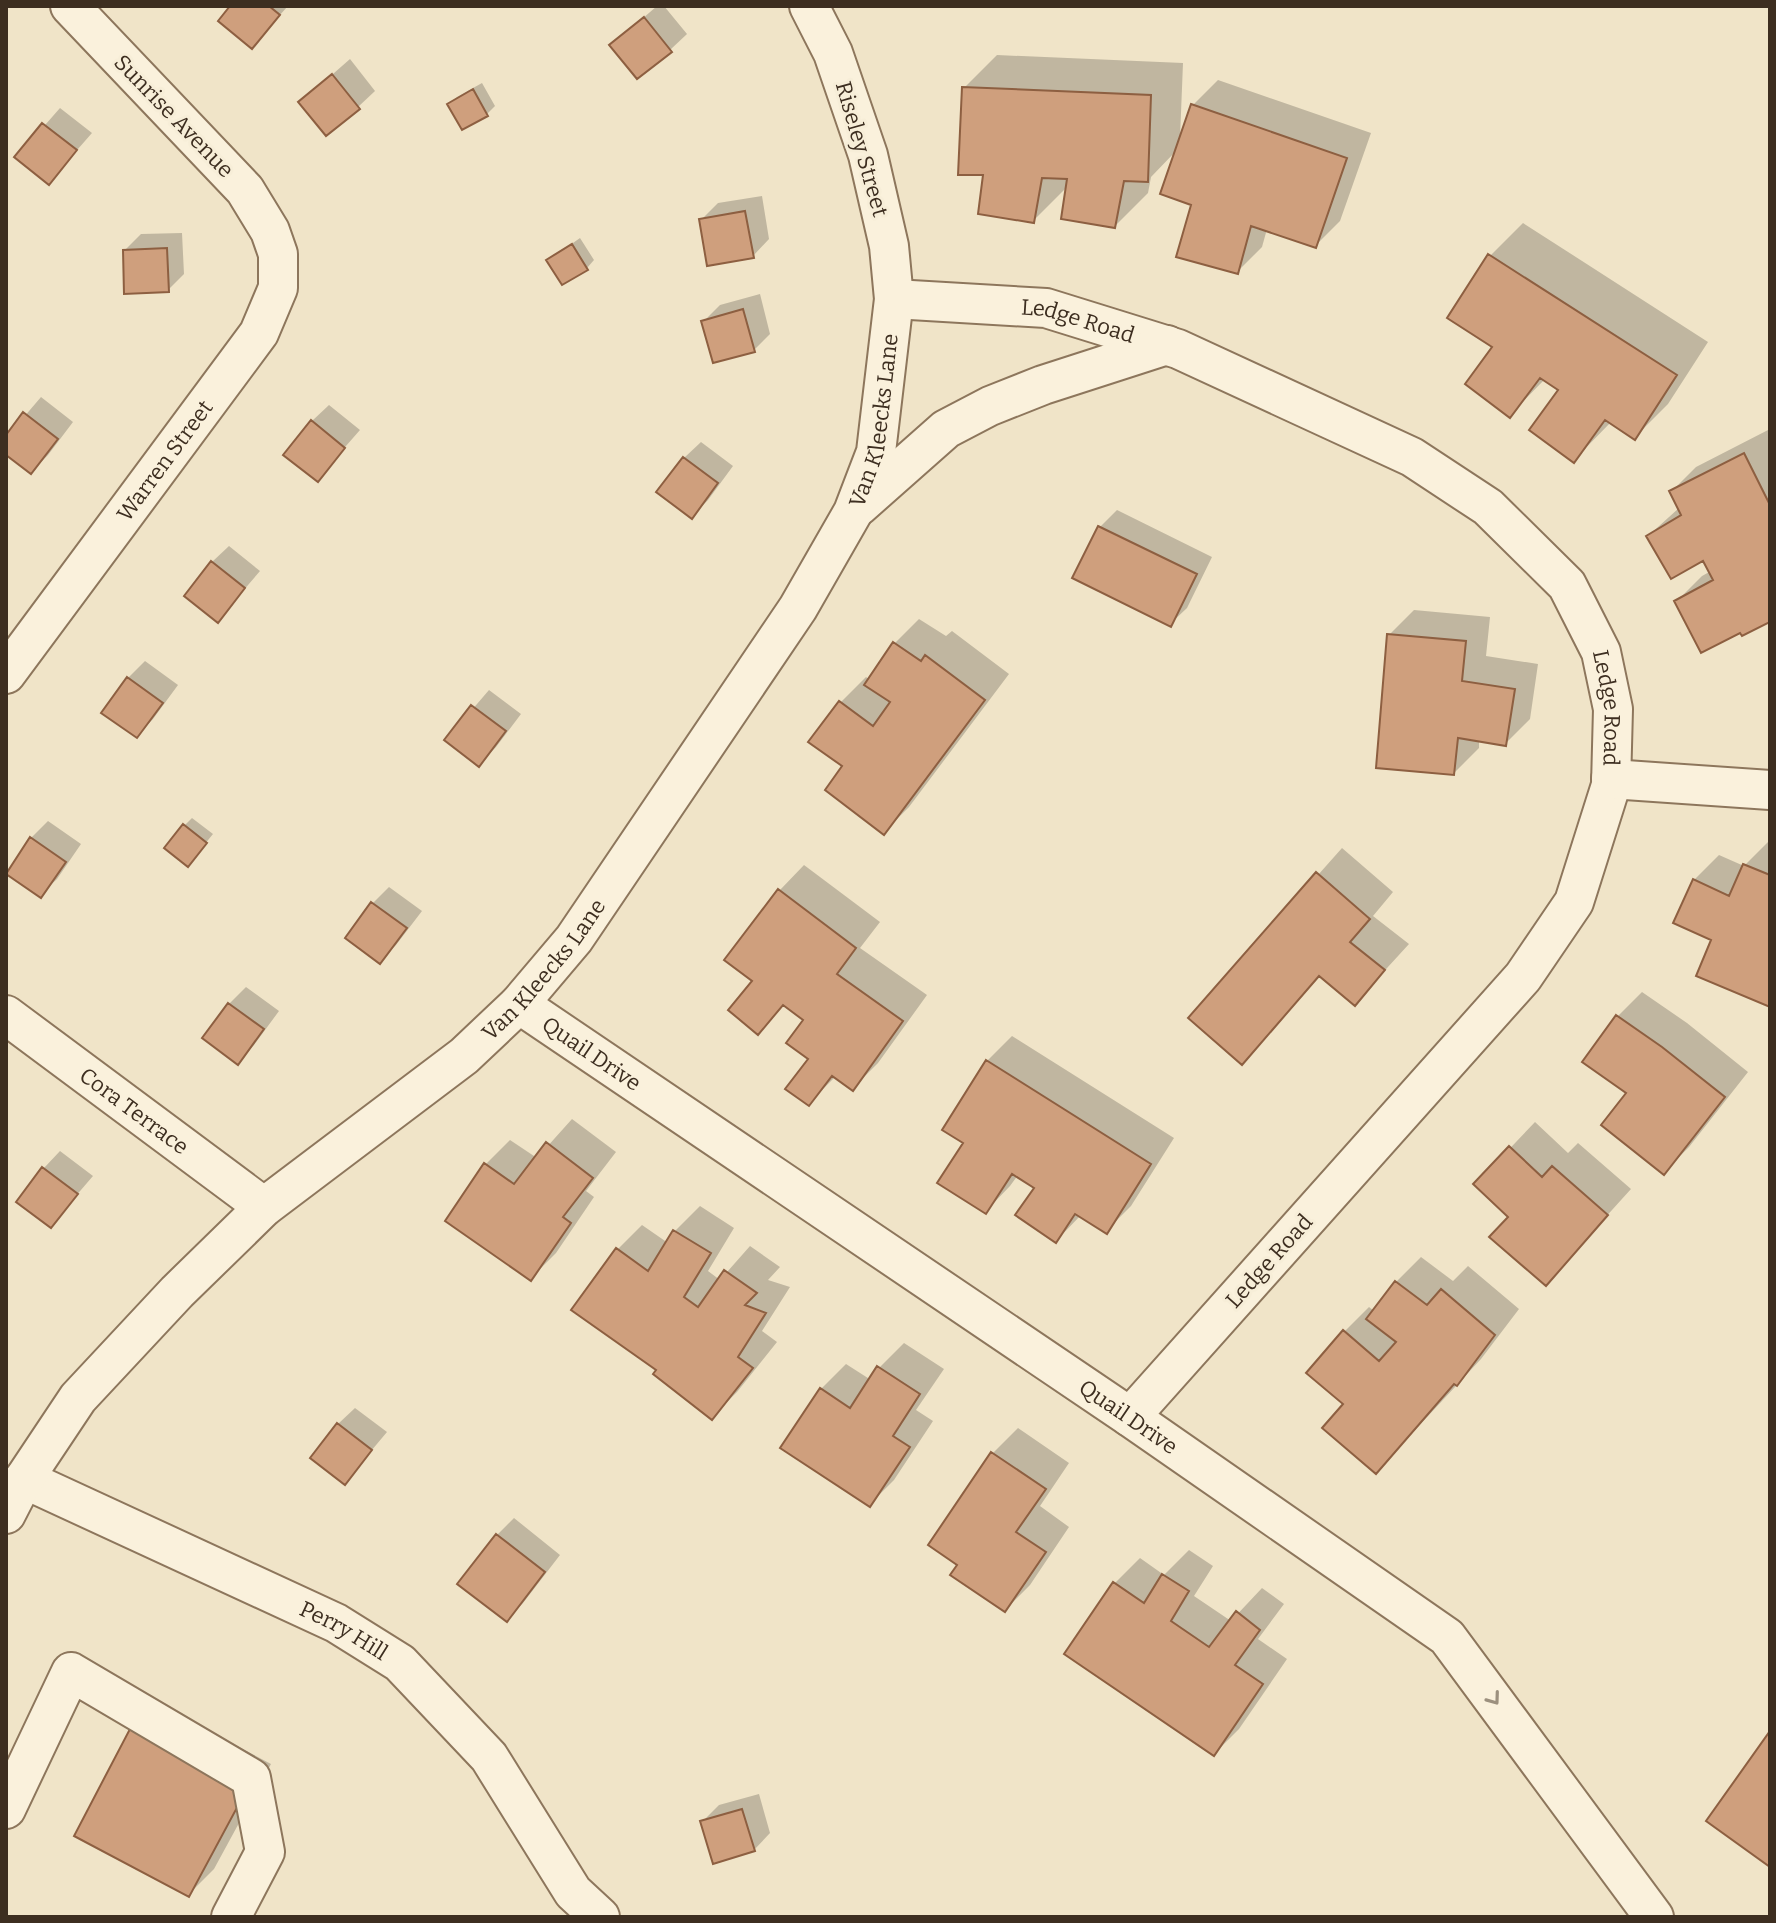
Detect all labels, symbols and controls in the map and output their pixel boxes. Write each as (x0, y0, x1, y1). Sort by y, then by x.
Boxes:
street label: Sunrise Avenue (108, 49, 240, 183)
street label: Riseley Street (830, 78, 894, 220)
street label: Ledge Road (1020, 293, 1138, 348)
street label: Van Kleecks Lane (843, 332, 903, 511)
street label: Warren Street (111, 395, 218, 526)
street label: Ledge Road (1587, 647, 1626, 766)
street label: Van Kleecks Lane (476, 893, 611, 1046)
street label: Quail Drive (537, 1010, 647, 1096)
street label: Cora Terrace (75, 1061, 194, 1160)
street label: Ledge Road (1220, 1208, 1318, 1314)
street label: Quail Drive (1074, 1373, 1183, 1460)
street label: Perry Hill (296, 1595, 393, 1666)
one-way arrow (1484, 1691, 1498, 1705)

